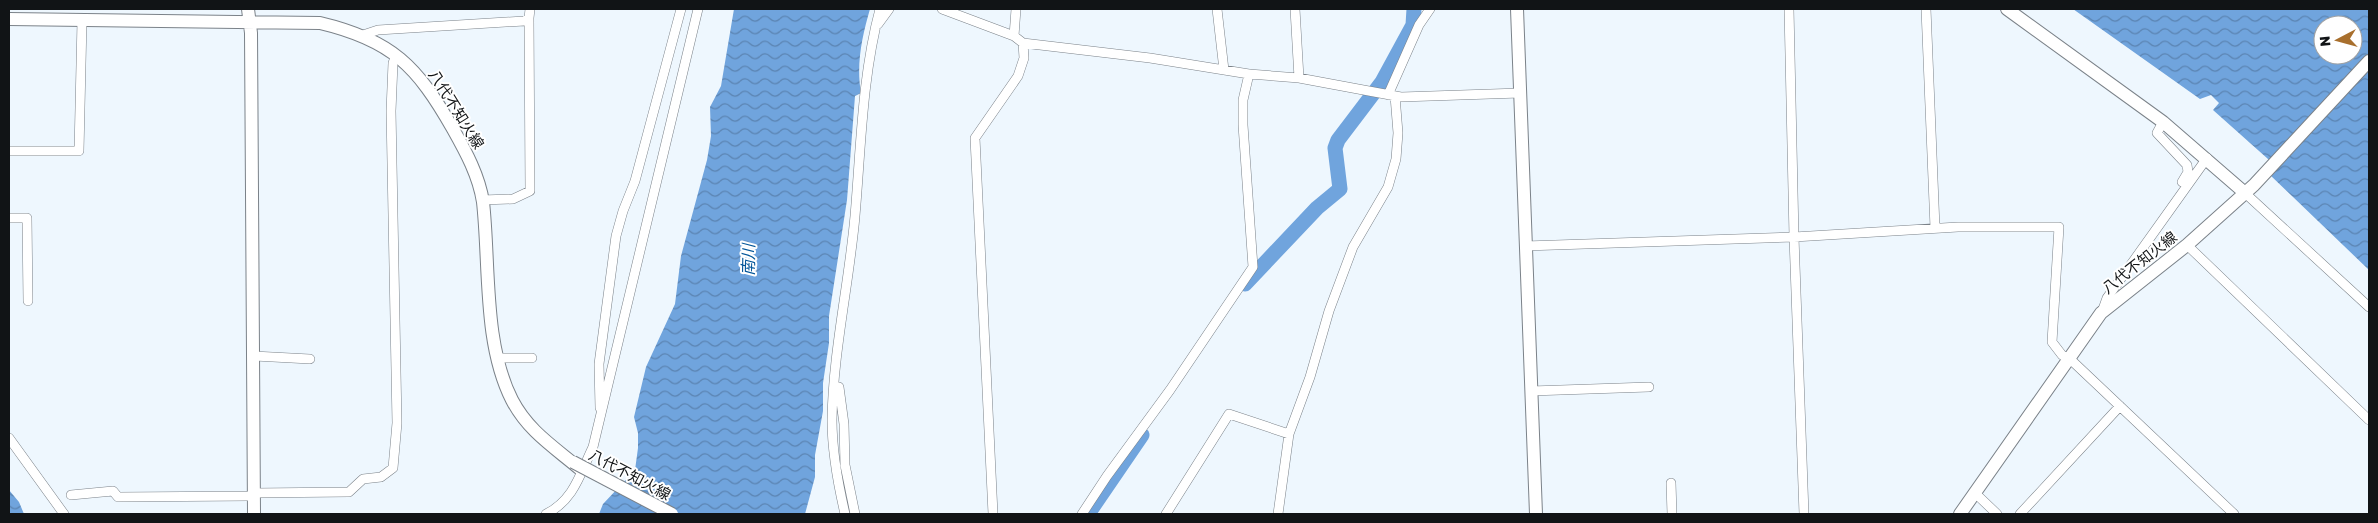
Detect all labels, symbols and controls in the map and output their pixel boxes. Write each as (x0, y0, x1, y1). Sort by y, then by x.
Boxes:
north arrow (2313, 15, 2363, 65)
text: N (2316, 35, 2334, 48)
street label: 八代不知火線 (426, 66, 488, 152)
street label: 八代不知火線 (2098, 227, 2180, 297)
water label: 南川 (738, 242, 758, 276)
street label: 八代不知火線 (586, 445, 674, 503)

